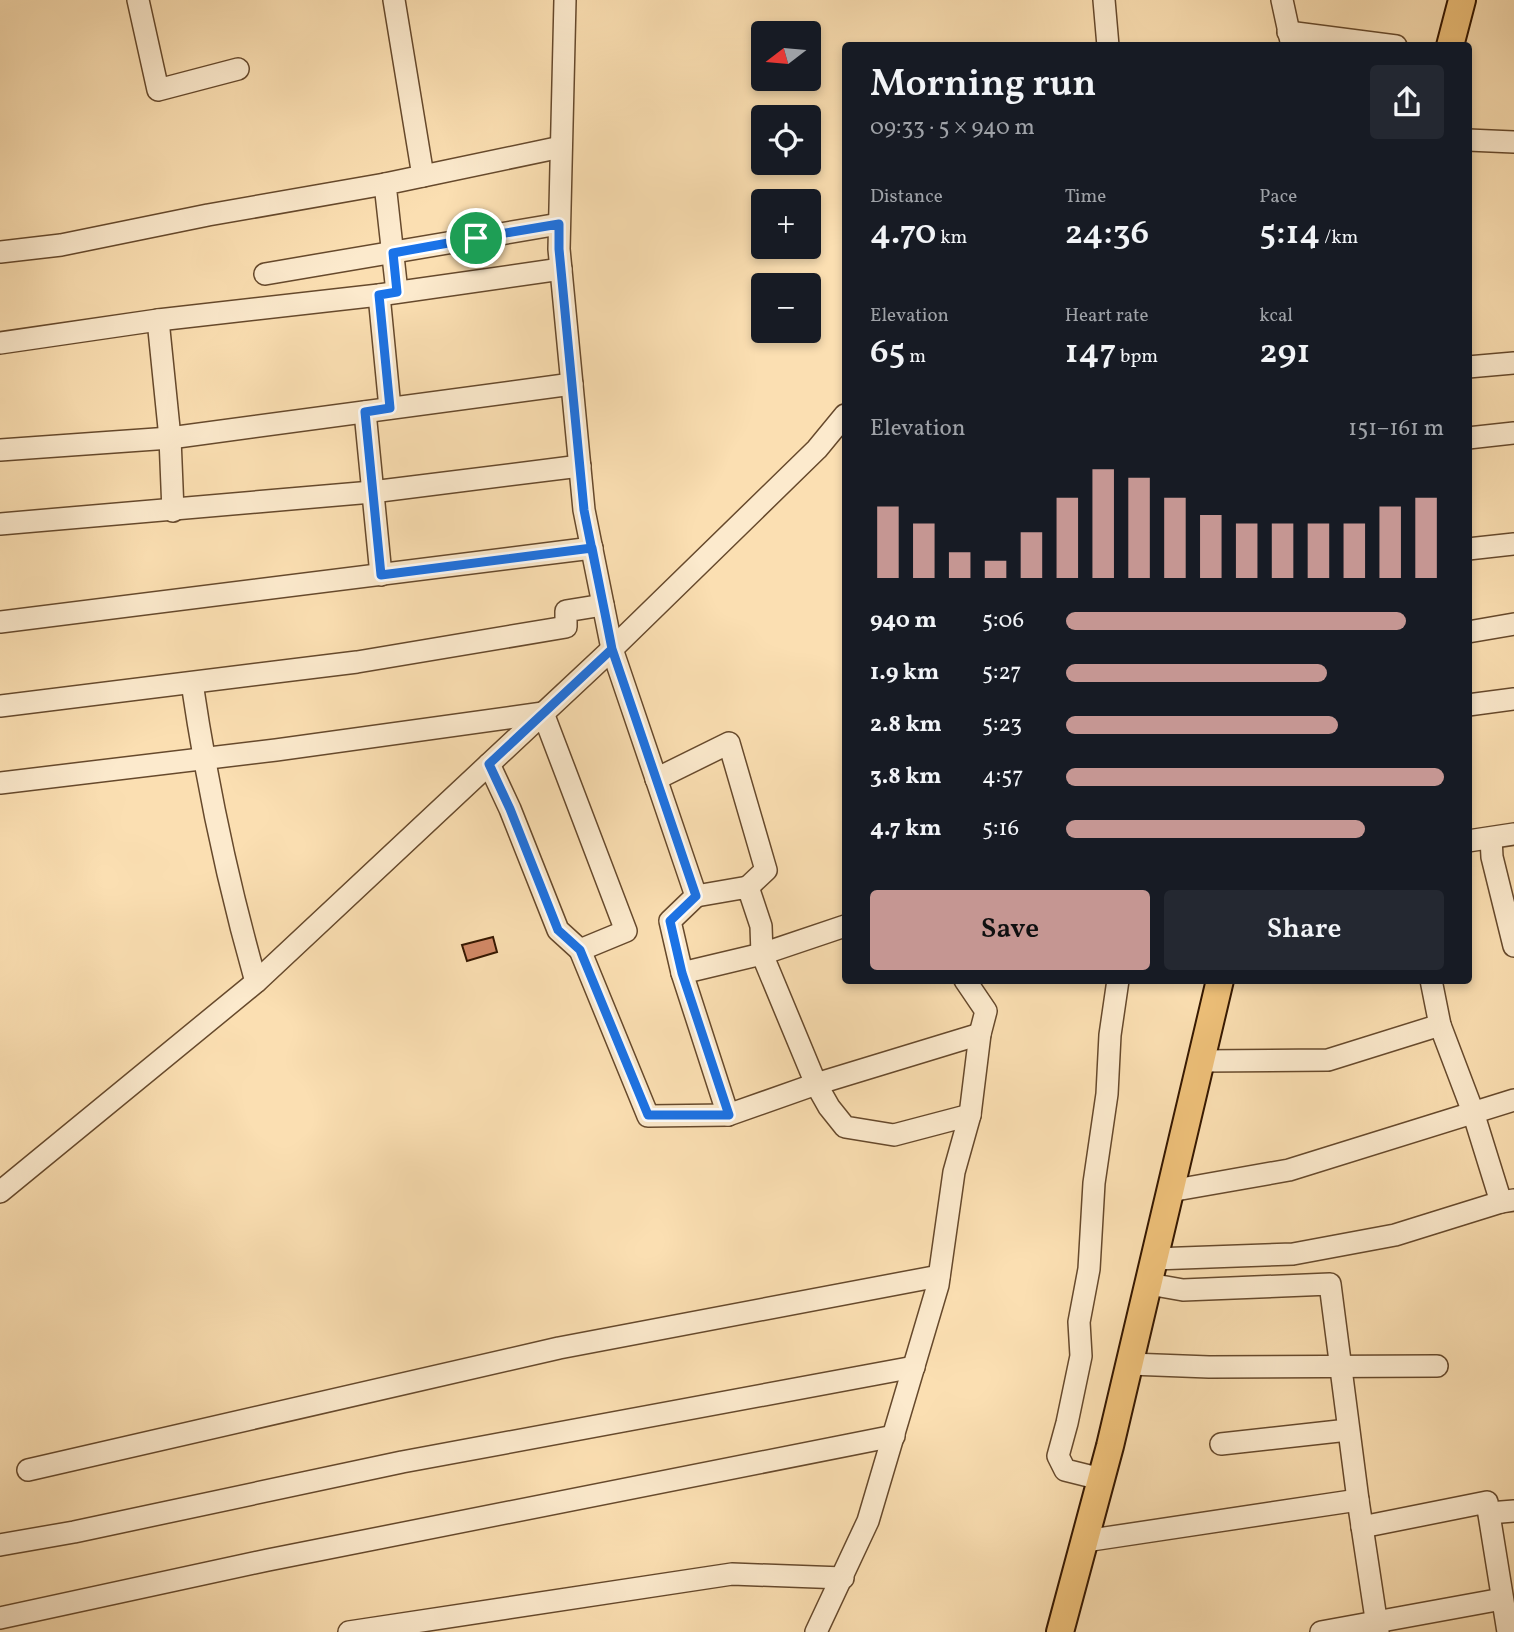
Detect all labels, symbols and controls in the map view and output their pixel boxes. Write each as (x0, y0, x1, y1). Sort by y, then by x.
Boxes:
north arrow (751, 21, 821, 91)
map controls (751, 21, 821, 343)
text: Morning run (870, 59, 1096, 112)
button: share (1370, 65, 1444, 139)
button: locate (751, 105, 821, 175)
text: 09:33 · 5 × 940 m (870, 112, 1035, 144)
text: Distance (870, 184, 943, 210)
text: Time (1065, 184, 1106, 210)
text: Pace (1259, 184, 1297, 210)
button: + (751, 189, 821, 259)
pin (446, 208, 506, 268)
text: 4.70 (870, 210, 936, 258)
text: 24:36 (1065, 210, 1149, 258)
text: 5:14 (1259, 210, 1320, 258)
icon: arrive (457, 219, 495, 257)
text: km (936, 225, 967, 251)
text: /km (1320, 225, 1358, 251)
button: − (751, 273, 821, 343)
text: Elevation (870, 303, 949, 329)
text: Heart rate (1065, 303, 1149, 329)
text: kcal (1259, 303, 1293, 329)
text: 65 (870, 329, 905, 377)
text: 147 (1065, 329, 1116, 377)
text: 291 (1259, 329, 1310, 377)
text: m (905, 344, 926, 370)
text: bpm (1116, 344, 1158, 370)
text: Elevation (870, 413, 966, 445)
text: 151–161 m (1348, 413, 1444, 445)
text: 940 m (870, 605, 937, 637)
text: 5:06 (982, 605, 1024, 637)
text: 1.9 km (870, 657, 939, 689)
text: 5:27 (982, 657, 1021, 689)
text: 2.8 km (870, 709, 942, 741)
text: 5:23 (982, 709, 1022, 741)
text: 3.8 km (870, 761, 942, 793)
text: 4:57 (982, 761, 1023, 793)
text: 4.7 km (870, 813, 942, 845)
text: 5:16 (982, 813, 1019, 845)
button: Save (870, 890, 1150, 970)
button: Share (1164, 890, 1444, 970)

